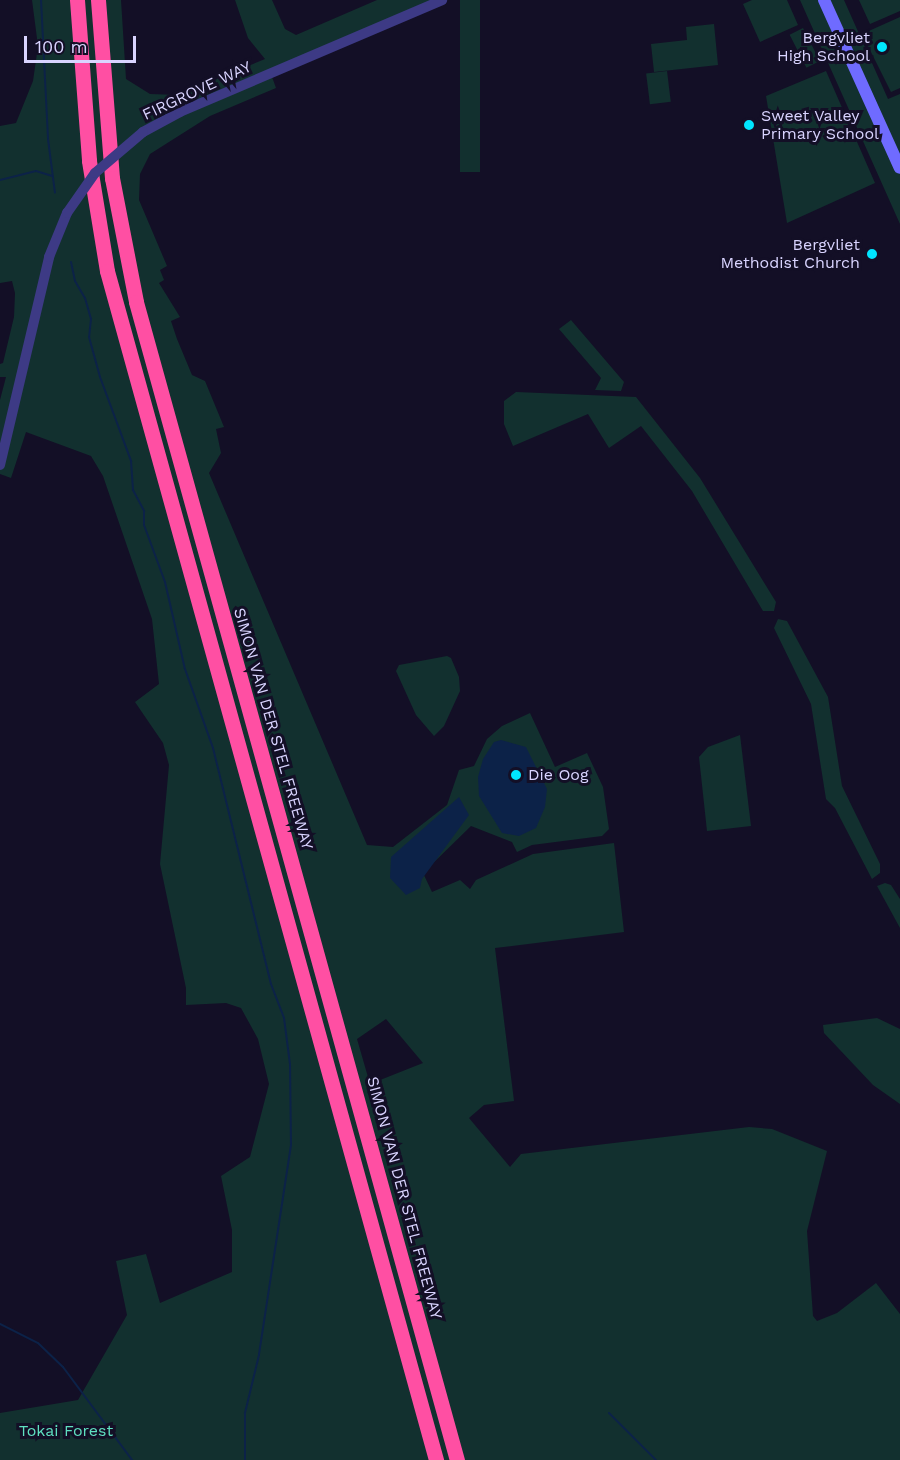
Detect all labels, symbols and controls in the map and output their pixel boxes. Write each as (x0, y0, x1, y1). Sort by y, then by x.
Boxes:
scale bar (27, 24, 140, 62)
place label: Bergvliet High School (777, 28, 870, 66)
text: 100 m (35, 36, 88, 57)
marker: Bergvliet High School (875, 40, 889, 54)
street label: FIRGROVE WAY (139, 57, 255, 125)
place label: Sweet Valley Primary School (761, 106, 879, 144)
marker: Sweet Valley Primary School (742, 118, 756, 132)
place label: Bergvliet Methodist Church (720, 235, 860, 273)
marker: Bergvliet Methodist Church (865, 247, 879, 261)
street label: SIMON VAN DER STEL FREEWAY (229, 605, 317, 853)
place label: Die Oog (528, 765, 588, 785)
marker: Die Oog (509, 768, 523, 782)
street label: SIMON VAN DER STEL FREEWAY (362, 1074, 446, 1322)
park label: Tokai Forest (19, 1421, 113, 1441)

